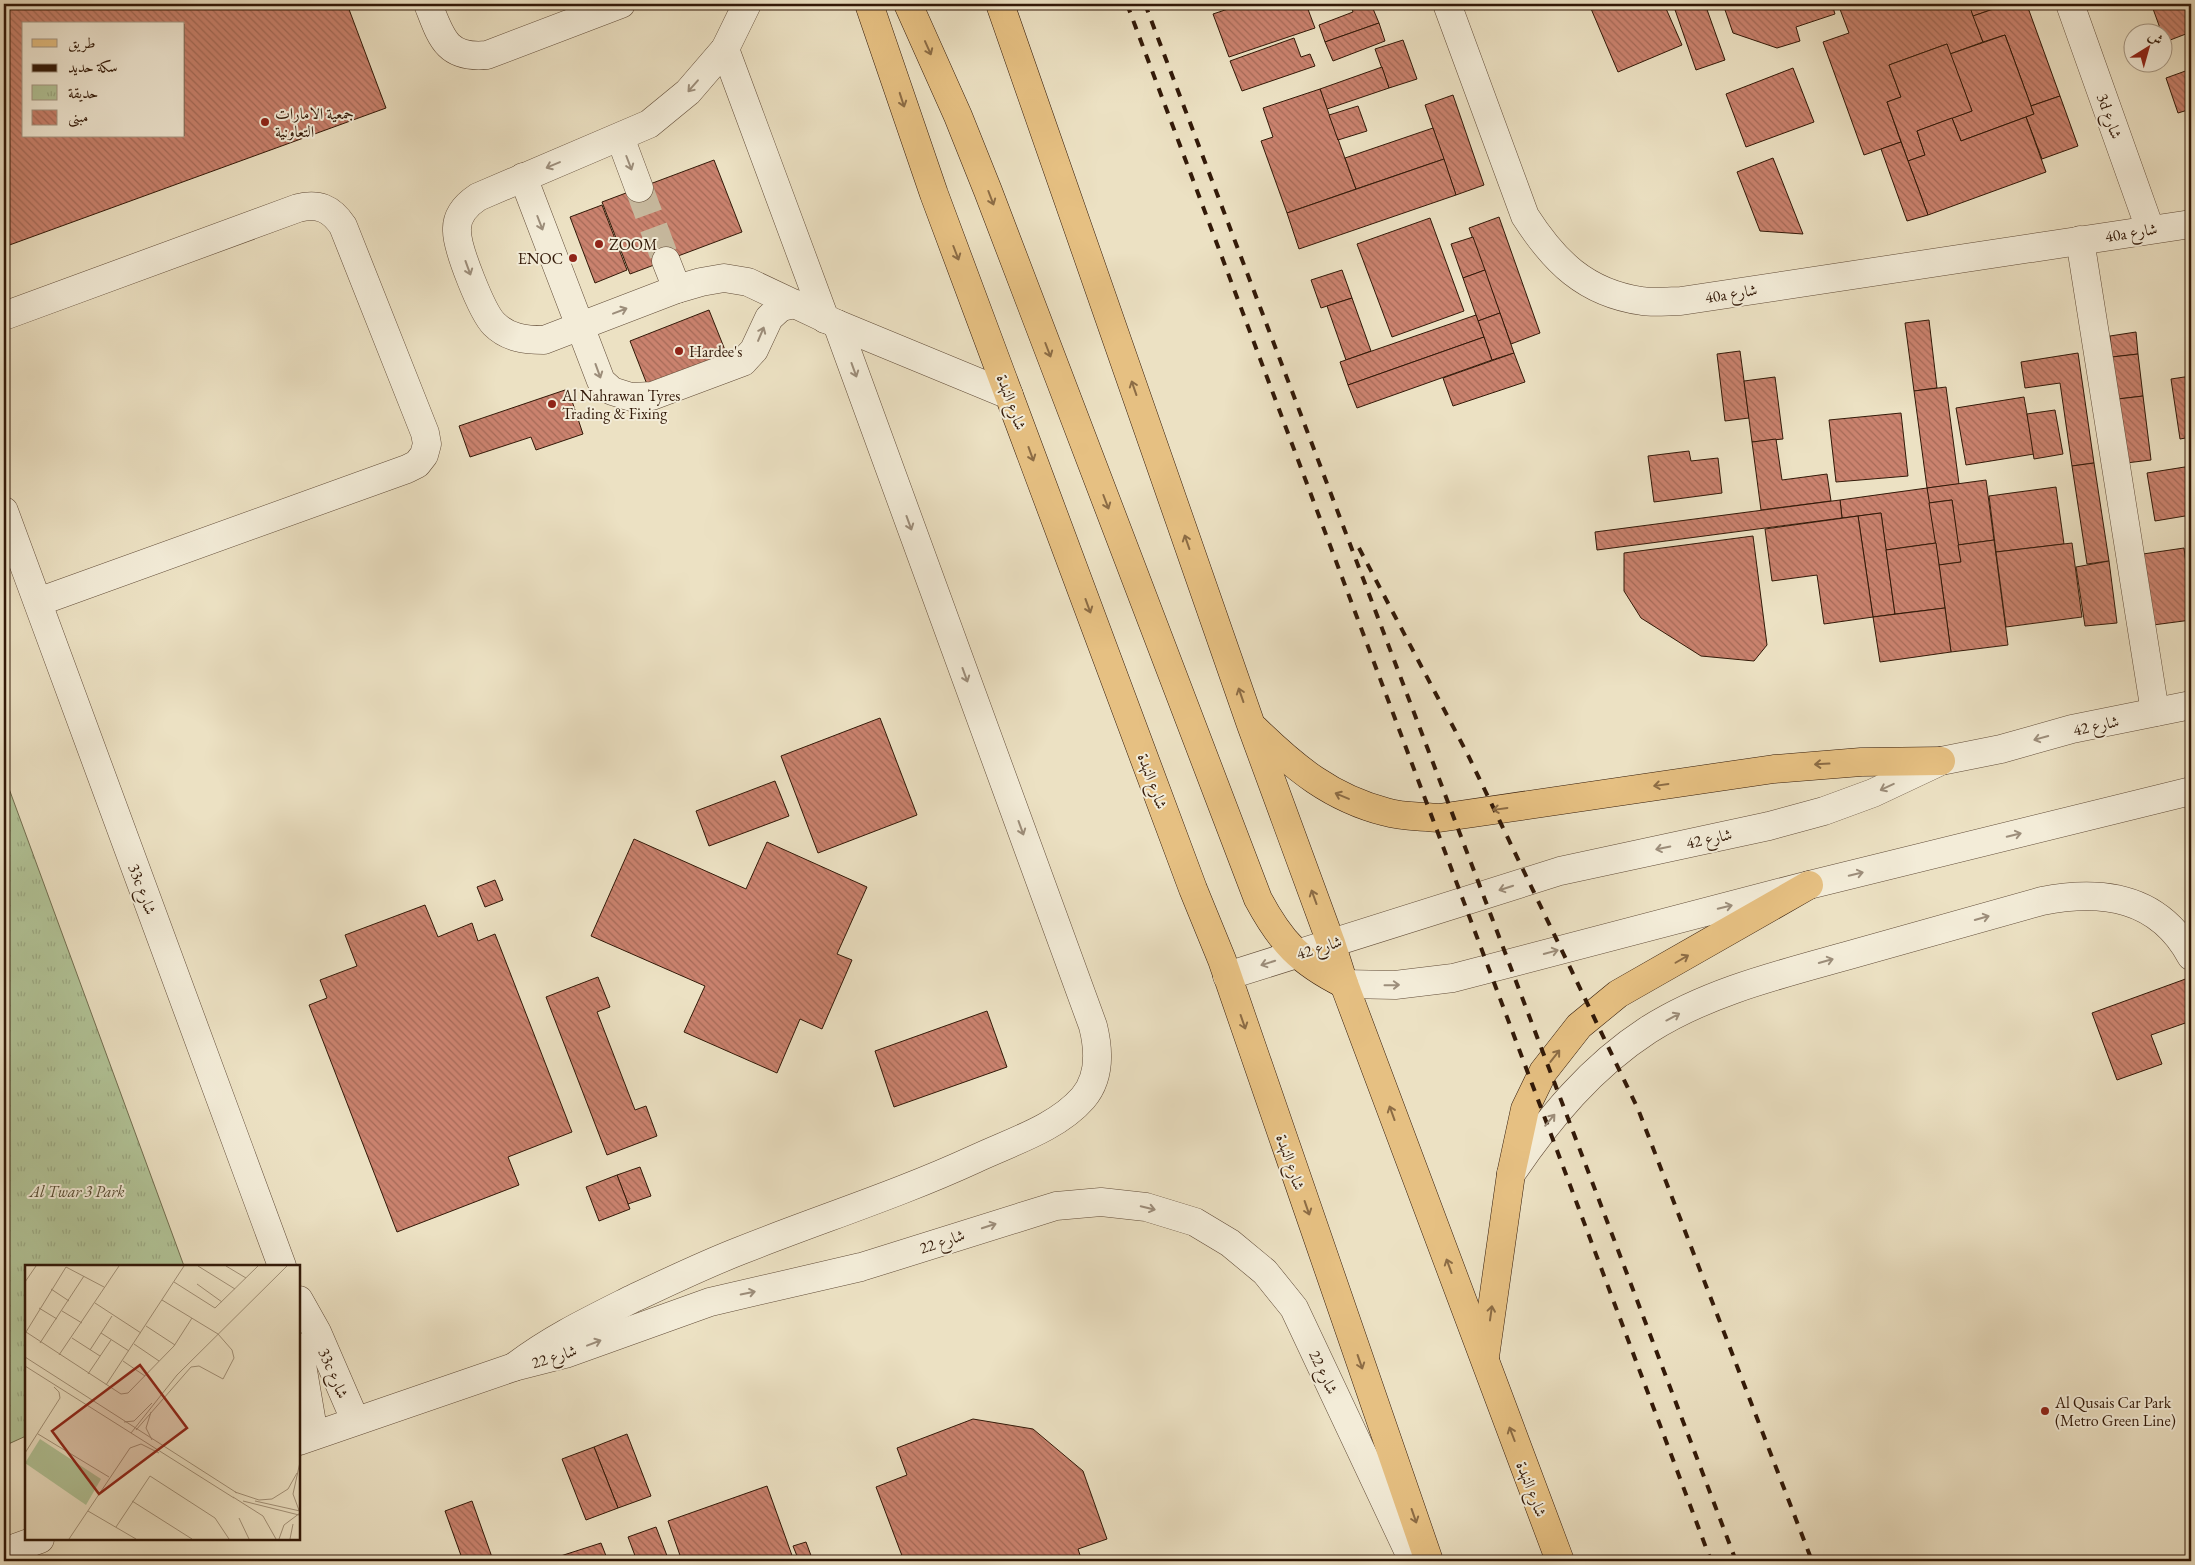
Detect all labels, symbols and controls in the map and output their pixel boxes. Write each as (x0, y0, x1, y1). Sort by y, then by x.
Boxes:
legend (22, 22, 185, 138)
north arrow (2122, 22, 2172, 72)
text: ش (2145, 26, 2167, 49)
text: طريق (68, 33, 95, 53)
one-way arrow (924, 40, 934, 55)
text: سكة حديد (68, 57, 117, 76)
one-way arrow (687, 79, 698, 92)
text: حديقة (68, 83, 98, 102)
one-way arrow (897, 91, 907, 107)
street label: 3d شارع (2089, 91, 2127, 143)
place label: جمعية الامارات التعاونية (275, 103, 354, 142)
text: مبنى (68, 107, 88, 128)
marker: جمعية الامارات التعاونية (259, 116, 271, 128)
one-way arrow (625, 154, 634, 170)
one-way arrow (546, 161, 561, 170)
one-way arrow (987, 190, 996, 205)
one-way arrow (536, 215, 546, 230)
street label: 40a شارع (2103, 218, 2159, 250)
place label: ZOOM (609, 234, 657, 255)
marker: ZOOM (593, 238, 605, 250)
one-way arrow (952, 245, 961, 260)
place label: ENOC (518, 248, 563, 269)
marker: ENOC (567, 252, 579, 264)
one-way arrow (464, 259, 473, 275)
street label: 40a شارع (1703, 279, 1759, 311)
one-way arrow (611, 306, 627, 315)
one-way arrow (756, 327, 766, 342)
place label: Hardee's (689, 341, 742, 362)
one-way arrow (1044, 342, 1053, 357)
marker: Hardee's (673, 345, 685, 357)
one-way arrow (850, 362, 859, 377)
one-way arrow (594, 363, 603, 379)
street label: شارع النهدة (989, 371, 1031, 434)
one-way arrow (1129, 381, 1138, 397)
place label: Al Nahrawan Tyres Trading & Fixing (561, 385, 680, 424)
marker: Al Nahrawan Tyres Trading & Fixing (546, 398, 558, 410)
one-way arrow (1027, 446, 1036, 461)
one-way arrow (1102, 494, 1111, 509)
one-way arrow (905, 515, 914, 530)
one-way arrow (1182, 534, 1191, 550)
one-way arrow (1084, 598, 1093, 614)
one-way arrow (961, 667, 970, 683)
one-way arrow (1236, 688, 1245, 703)
street label: شارع 42 (2071, 710, 2122, 744)
one-way arrow (2034, 734, 2050, 743)
street label: شارع النهدة (1130, 750, 1172, 813)
one-way arrow (1814, 759, 1830, 768)
one-way arrow (1653, 781, 1669, 791)
one-way arrow (1880, 782, 1895, 792)
one-way arrow (1335, 790, 1350, 800)
one-way arrow (1493, 805, 1509, 815)
one-way arrow (1017, 820, 1026, 835)
street label: شارع 42 (1684, 823, 1735, 857)
one-way arrow (2006, 829, 2022, 839)
one-way arrow (1656, 844, 1672, 853)
street label: 33c شارع (121, 861, 161, 919)
one-way arrow (1848, 869, 1864, 878)
one-way arrow (1499, 884, 1514, 893)
one-way arrow (1309, 890, 1318, 905)
one-way arrow (1717, 902, 1733, 911)
one-way arrow (1974, 912, 1990, 922)
street label: شارع 42 (1294, 931, 1345, 967)
one-way arrow (1543, 947, 1559, 956)
one-way arrow (1675, 953, 1689, 963)
one-way arrow (1817, 956, 1833, 966)
one-way arrow (1260, 958, 1276, 968)
one-way arrow (1384, 980, 1400, 989)
one-way arrow (1666, 1012, 1681, 1022)
one-way arrow (1239, 1013, 1248, 1029)
one-way arrow (1550, 1050, 1561, 1063)
one-way arrow (1387, 1106, 1396, 1121)
one-way arrow (1544, 1114, 1555, 1127)
street label: شارع النهدة (1268, 1131, 1310, 1194)
park label: Al Twar 3 Park (28, 1181, 125, 1202)
one-way arrow (1303, 1200, 1312, 1216)
one-way arrow (1139, 1204, 1155, 1213)
one-way arrow (981, 1221, 997, 1231)
street label: شارع 22 (917, 1224, 968, 1261)
one-way arrow (1444, 1259, 1453, 1274)
inset map (25, 1265, 300, 1540)
one-way arrow (740, 1288, 756, 1297)
one-way arrow (1486, 1305, 1496, 1321)
one-way arrow (586, 1338, 601, 1347)
street label: شارع 22 (529, 1340, 580, 1376)
street label: 33c شارع (311, 1345, 354, 1403)
street label: شارع 22 (1302, 1347, 1343, 1399)
one-way arrow (1356, 1354, 1366, 1370)
place label: Al Qusais Car Park (Metro Green Line) (2054, 1392, 2176, 1431)
marker: Al Qusais Car Park (Metro Green Line) (2039, 1405, 2051, 1417)
one-way arrow (1506, 1427, 1516, 1442)
street label: شارع النهدة (1509, 1458, 1552, 1521)
one-way arrow (1409, 1507, 1419, 1523)

